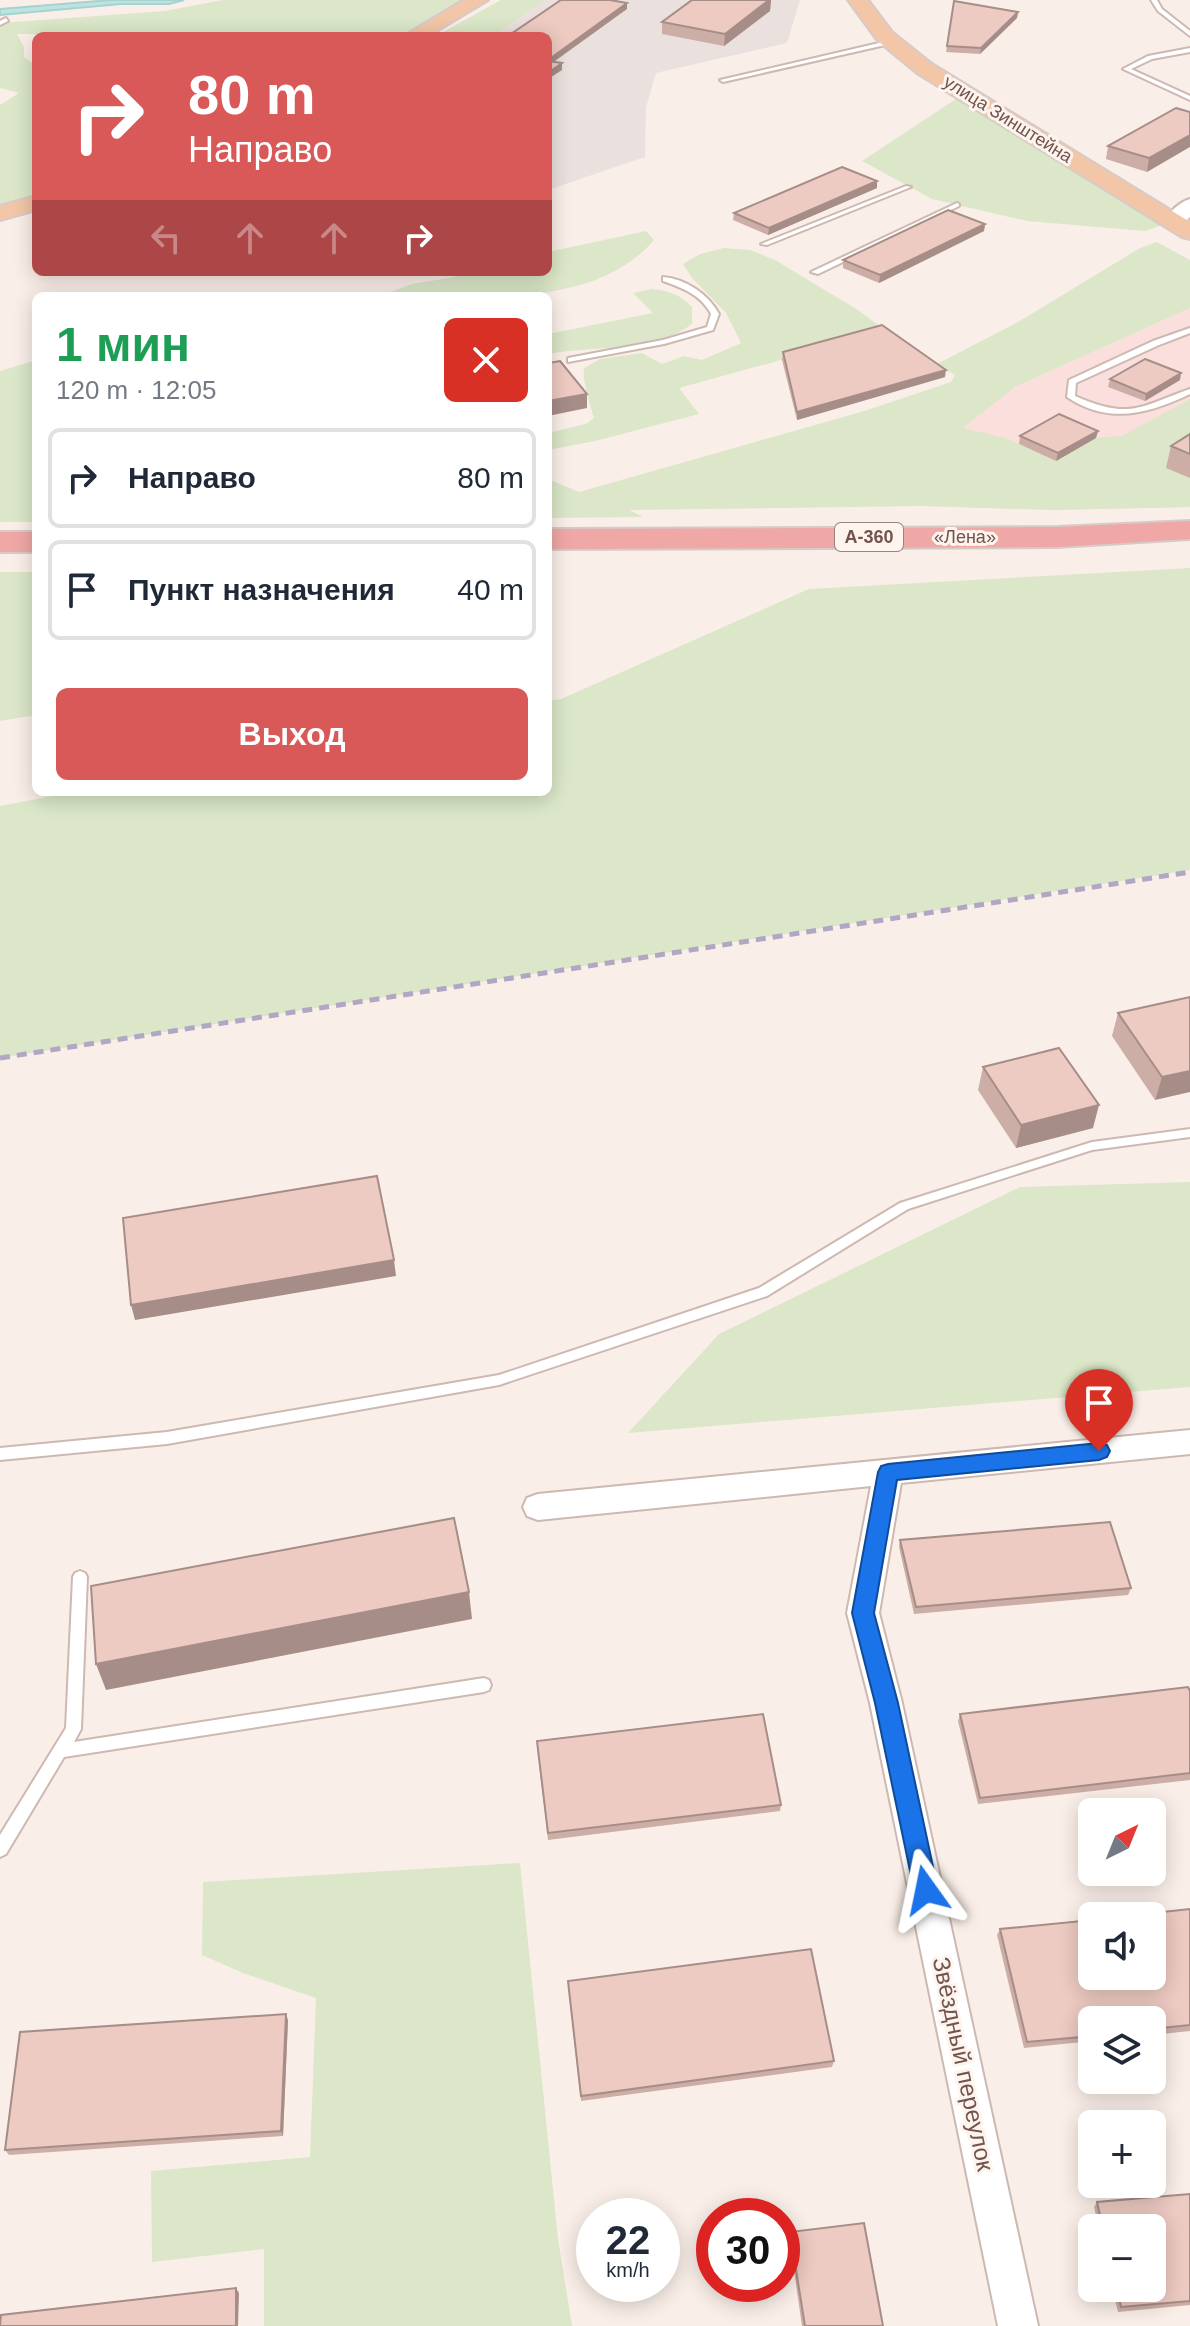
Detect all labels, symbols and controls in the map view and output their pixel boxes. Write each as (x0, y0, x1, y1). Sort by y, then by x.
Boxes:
text: 80 m (188, 63, 316, 126)
icon: right (56, 64, 160, 168)
street label: улица Зинштейна (940, 71, 1077, 167)
text: Направо (188, 129, 332, 170)
icon: left (144, 216, 188, 260)
icon: ahead (228, 216, 272, 260)
icon: ahead (312, 216, 356, 260)
icon: right (396, 216, 440, 260)
text: 1 мин (56, 318, 190, 371)
button: close (444, 318, 528, 402)
text: 120 m · 12:05 (56, 375, 216, 405)
icon: right (60, 456, 104, 500)
text: Направо (128, 461, 256, 494)
text: 80 m (457, 461, 524, 494)
road number: А-360 (835, 523, 903, 551)
street label: «Лена» (934, 527, 996, 547)
icon: arrive (60, 568, 104, 612)
text: Пункт назначения (128, 573, 395, 606)
text: 40 m (457, 573, 524, 606)
button: Выход (56, 688, 528, 780)
pin (1065, 1369, 1133, 1451)
icon: arrive (1077, 1381, 1121, 1425)
north arrow (1078, 1798, 1166, 1886)
map controls (1078, 1798, 1166, 2302)
position arrow (884, 1848, 968, 1932)
button: sound (1078, 1902, 1166, 1990)
street label: Звёздный переулок (928, 1954, 999, 2174)
button: layers (1078, 2006, 1166, 2094)
button: + (1078, 2110, 1166, 2198)
speed limit sign: 30 (696, 2198, 800, 2302)
button: − (1078, 2214, 1166, 2302)
text: 22 (606, 2218, 650, 2262)
text: km/h (606, 2259, 650, 2281)

